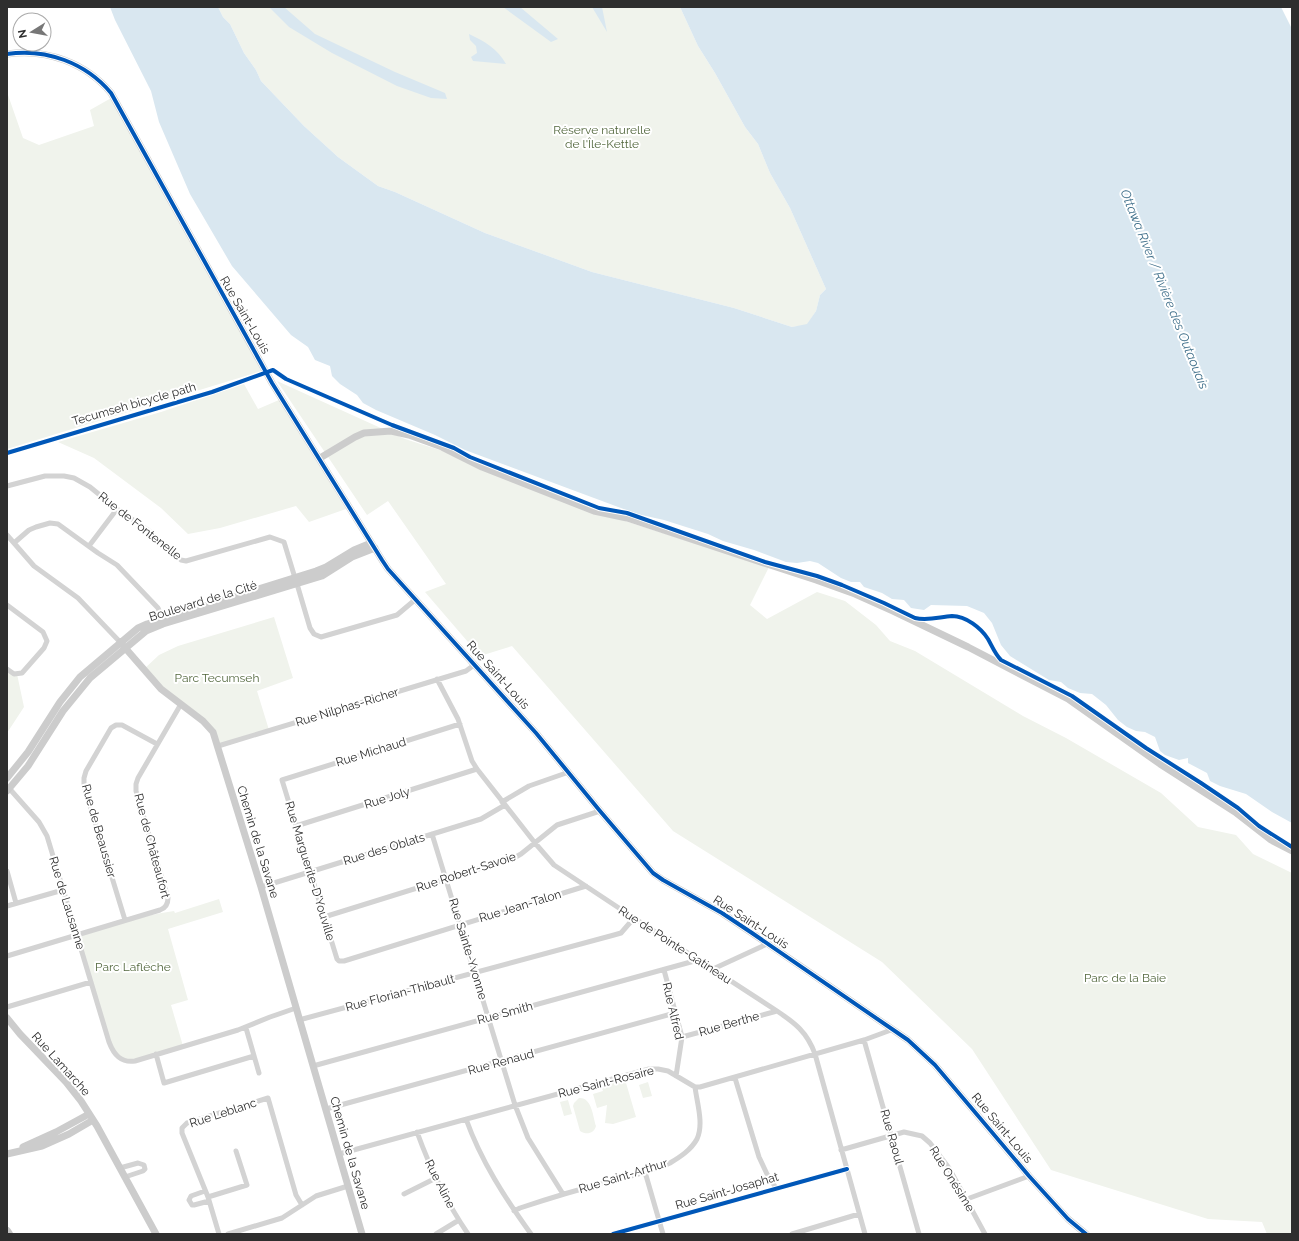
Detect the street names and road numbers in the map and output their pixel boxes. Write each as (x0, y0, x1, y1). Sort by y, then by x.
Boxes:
street label: Rue Saint-Louis (217, 274, 273, 356)
street label: Tecumseh bicycle path (70, 380, 198, 428)
street label: Rue de Fontenelle (96, 489, 184, 563)
street label: Boulevard de la Cité (147, 578, 259, 624)
street label: Rue Saint-Louis (464, 638, 532, 712)
street label: Rue Nilphas-Richer (294, 684, 401, 729)
street label: Rue Michaud (334, 735, 408, 769)
street label: Rue de Beaussier (79, 783, 119, 880)
street label: Chemin de la Savane (234, 784, 282, 900)
street label: Rue Joly (362, 784, 412, 812)
street label: Rue de Châteaufort (131, 792, 173, 900)
street label: Rue Marguerite-D'Youville (282, 800, 338, 942)
street label: Rue des Oblats (342, 830, 427, 868)
street label: Rue Robert-Savoie (414, 849, 518, 895)
street label: Rue de Lausanne (46, 855, 88, 951)
street label: Rue Jean-Talon (477, 887, 563, 925)
street label: Rue Saint-Louis (711, 892, 791, 952)
street label: Rue Sainte-Yvonne (446, 897, 490, 1001)
street label: Rue de Pointe-Gatineau (616, 903, 734, 987)
street label: Rue Florian-Thibault (344, 972, 456, 1014)
street label: Rue Alfred (660, 981, 686, 1041)
street label: Rue Smith (476, 999, 534, 1027)
street label: Rue Berthe (697, 1009, 761, 1039)
street label: Rue Lamarche (29, 1029, 93, 1099)
street label: Rue Renaud (466, 1046, 536, 1078)
street label: Rue Saint-Rosaire (557, 1063, 655, 1101)
street label: Rue Saint-Louis (969, 1090, 1035, 1166)
street label: Rue Leblanc (188, 1095, 259, 1130)
street label: Chemin de la Savane (327, 1095, 373, 1211)
street label: Rue Raoul (877, 1108, 907, 1167)
street label: Rue Onésime (926, 1144, 978, 1214)
street label: Rue Saint-Arthur (577, 1156, 670, 1196)
street label: Rue Aline (422, 1157, 458, 1211)
street label: Rue Saint-Josaphat (674, 1170, 780, 1212)

